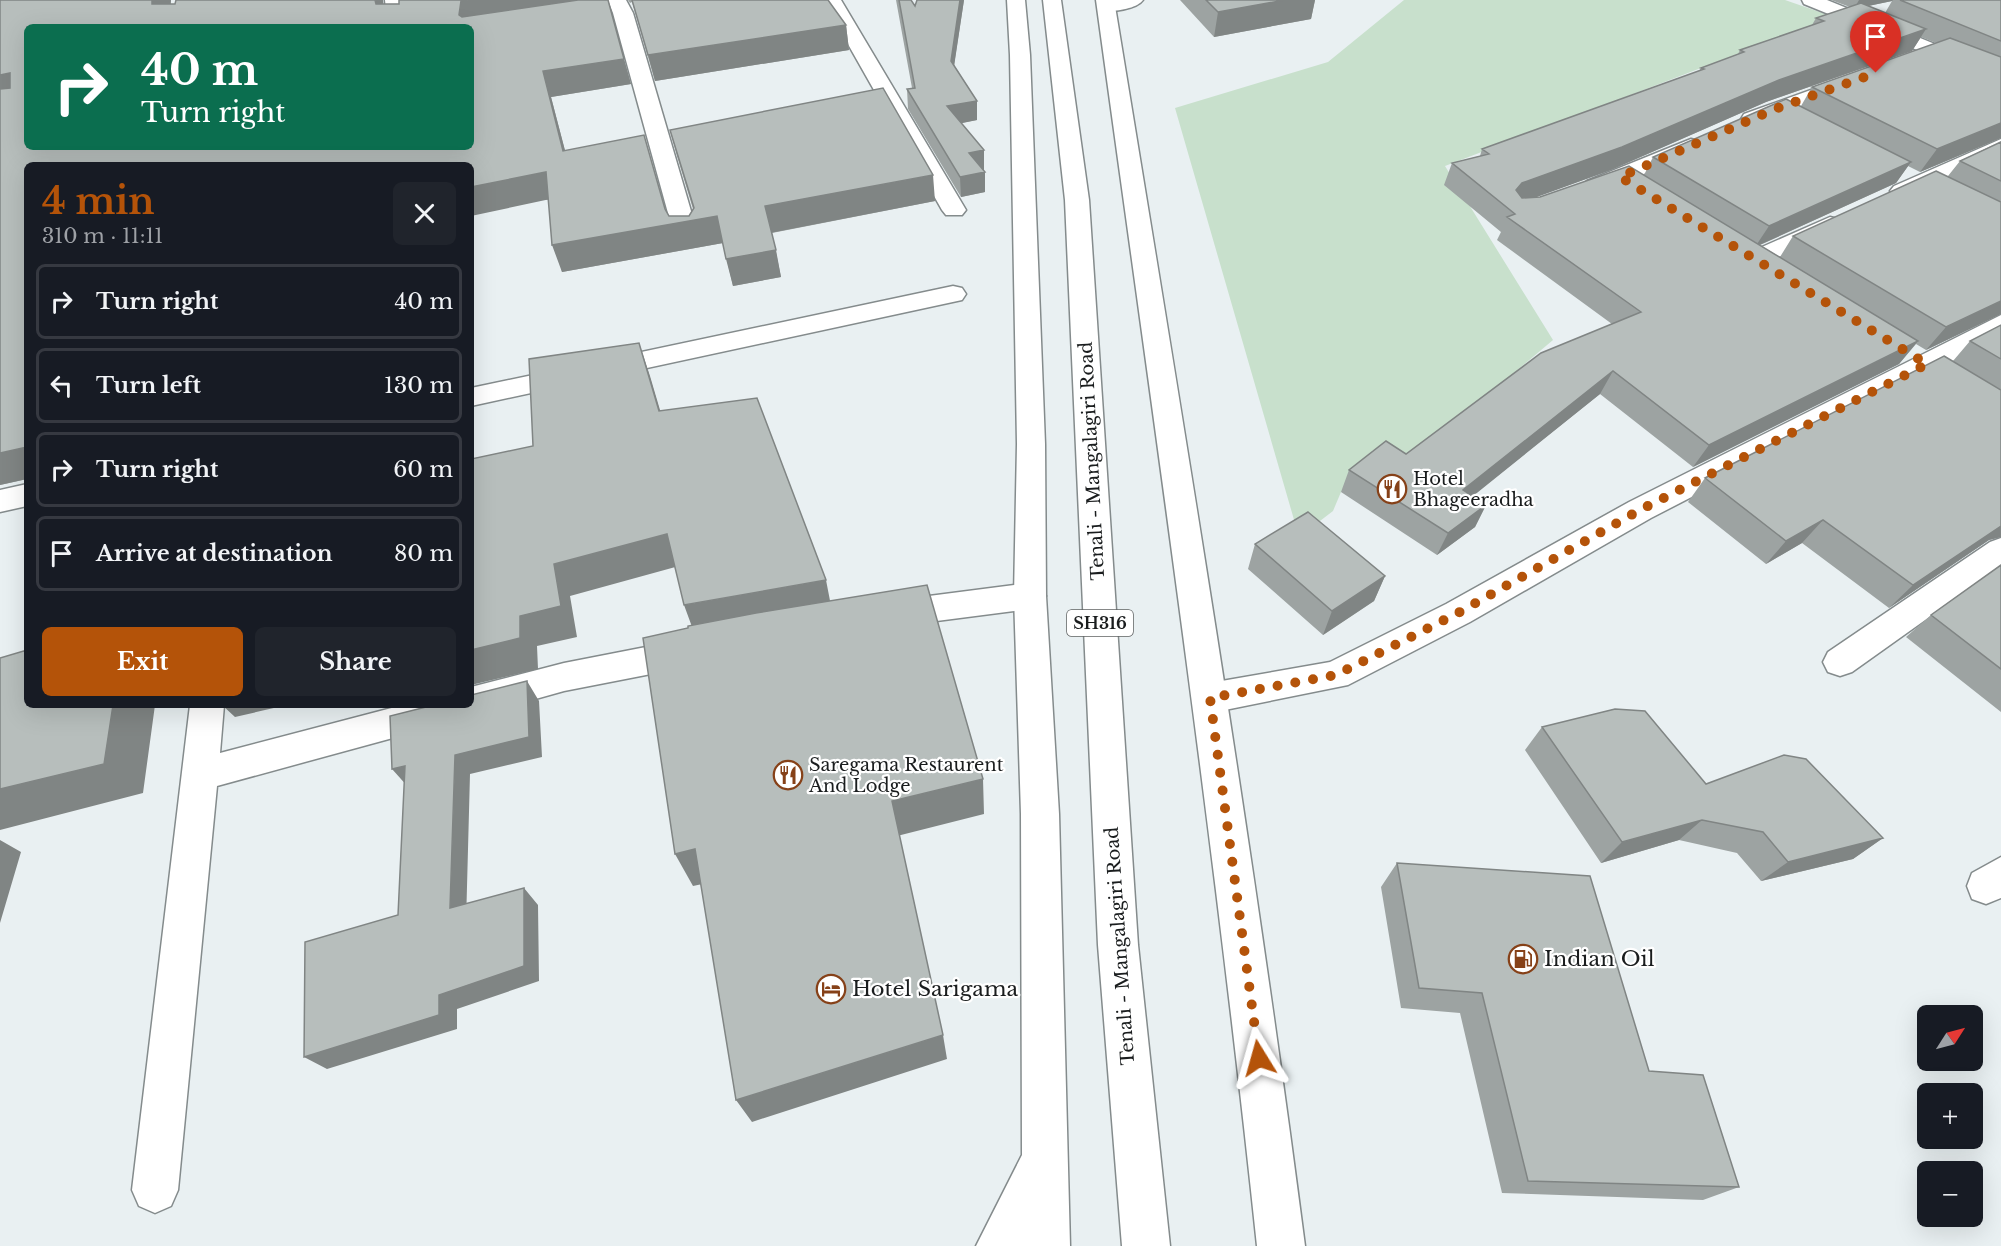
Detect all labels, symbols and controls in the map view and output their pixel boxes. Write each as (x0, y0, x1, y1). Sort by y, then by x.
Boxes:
pin (1850, 11, 1901, 73)
icon: arrive (1859, 20, 1892, 53)
text: 40 m (141, 44, 258, 96)
icon: right (42, 48, 120, 126)
text: Turn right (141, 96, 285, 129)
text: 4 min (42, 179, 154, 224)
button: close (393, 182, 456, 245)
text: 310 m · 11:11 (42, 224, 163, 248)
icon: right (45, 285, 78, 318)
text: Turn right (96, 288, 218, 315)
text: 40 m (395, 288, 453, 315)
street label: Tenali - Mangalagiri Road (1075, 341, 1109, 581)
icon: left (45, 369, 78, 402)
text: Turn left (96, 372, 201, 399)
text: 130 m (384, 372, 453, 399)
icon: right (45, 453, 78, 486)
text: Turn right (96, 456, 218, 483)
text: 60 m (393, 456, 453, 483)
place label: Hotel Bhageeradha (1413, 468, 1534, 511)
restaurant icon: Hotel Bhageeradha (1376, 473, 1408, 505)
icon: arrive (45, 537, 78, 570)
text: Arrive at destination (96, 540, 333, 567)
text: 80 m (394, 540, 453, 567)
road number: SH316 (1067, 610, 1133, 636)
button: Exit (42, 627, 243, 696)
button: Share (255, 627, 456, 696)
place label: Saregama Restaurent And Lodge (808, 754, 1004, 797)
restaurant icon: Saregama Restaurent And Lodge (772, 759, 804, 791)
street label: Tenali - Mangalagiri Road (1101, 826, 1139, 1066)
fuel station icon: Indian Oil (1507, 943, 1539, 975)
place label: Indian Oil (1544, 946, 1655, 972)
hotel icon: Hotel Sarigama (815, 973, 847, 1005)
place label: Hotel Sarigama (852, 976, 1019, 1002)
north arrow (1917, 1005, 1983, 1071)
map controls (1917, 1005, 1983, 1227)
position arrow (1227, 1026, 1291, 1090)
button: + (1917, 1083, 1983, 1149)
button: − (1917, 1161, 1983, 1227)

